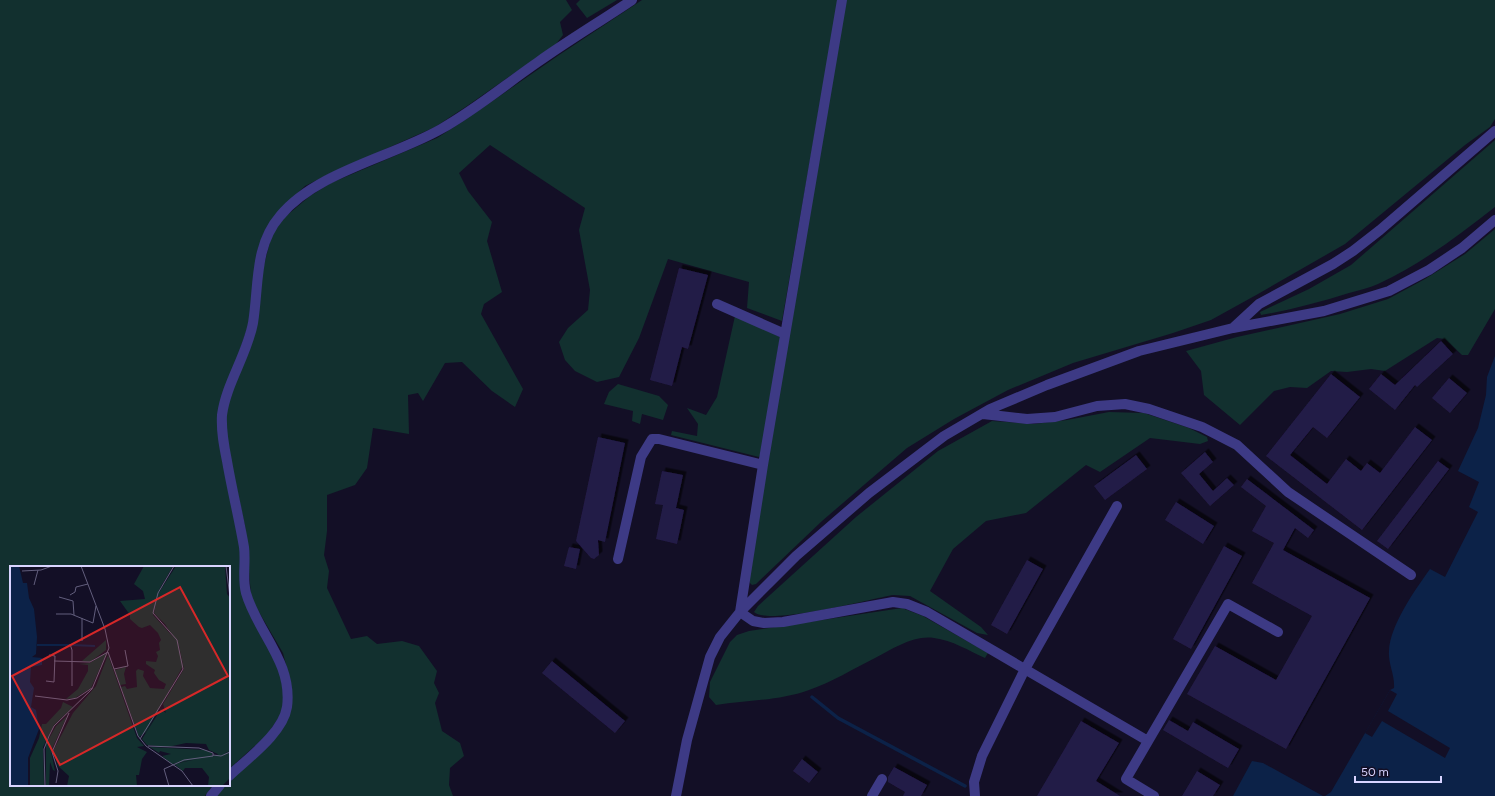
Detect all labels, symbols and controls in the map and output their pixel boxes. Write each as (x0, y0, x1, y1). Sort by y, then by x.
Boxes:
inset map (10, 566, 230, 786)
scale bar (1355, 758, 1441, 784)
text: 50 m (1361, 765, 1389, 779)

